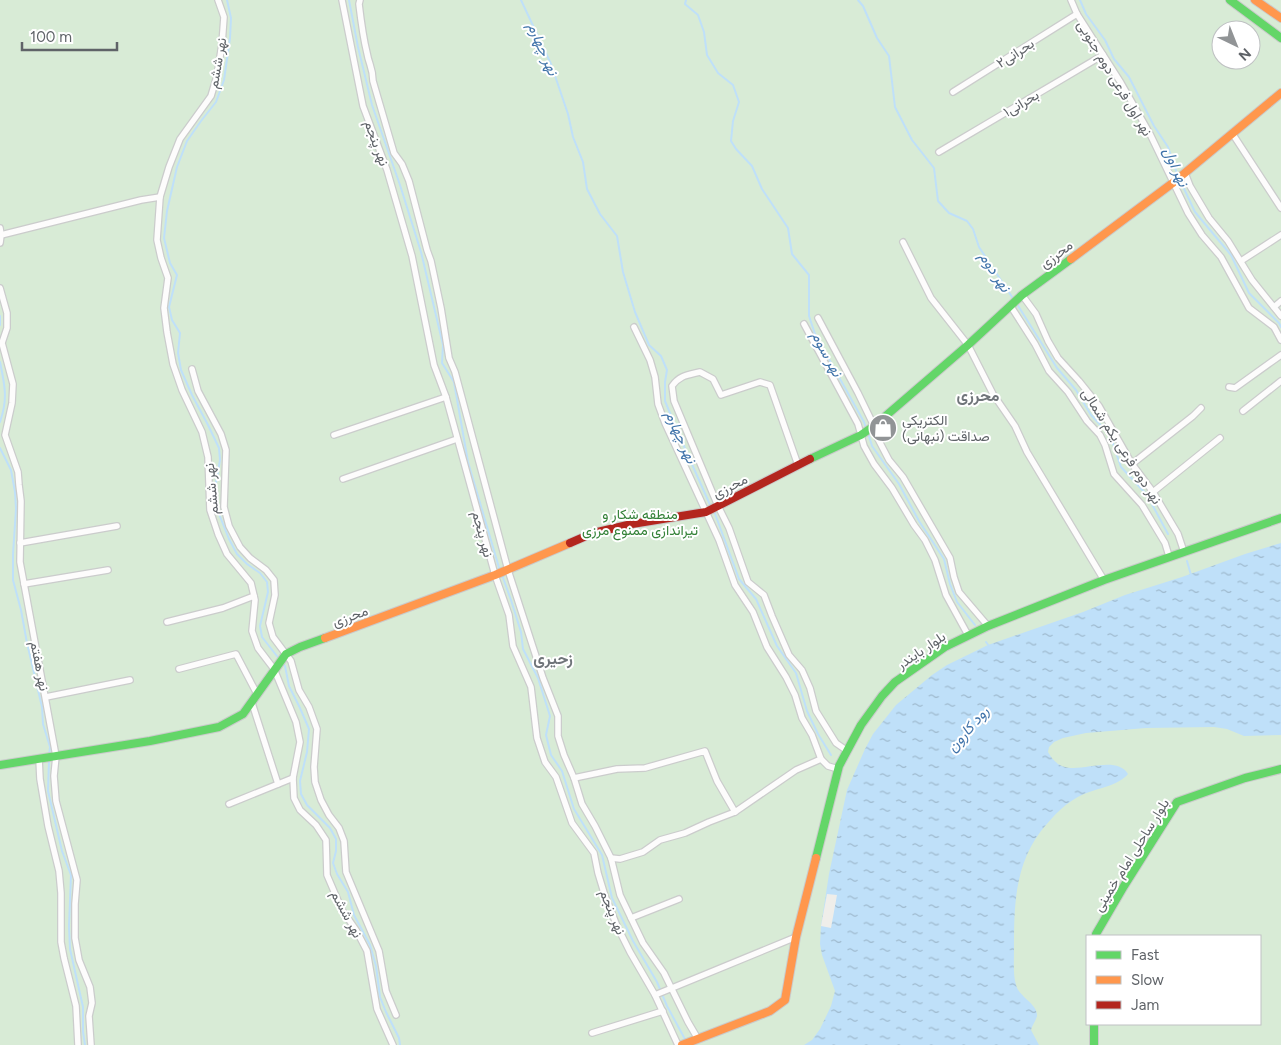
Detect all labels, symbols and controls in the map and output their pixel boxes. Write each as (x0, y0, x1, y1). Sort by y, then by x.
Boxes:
street label: نهر اول فرعی دوم جنوبی (1072, 17, 1156, 140)
water label: نهر چهارم (523, 19, 562, 79)
scale bar (22, 20, 118, 52)
north arrow (1211, 20, 1261, 70)
text: 100 m (30, 28, 72, 46)
street label: بحرانی۲ (993, 35, 1037, 72)
street label: نهر ششم (205, 36, 230, 90)
text: N (1235, 44, 1254, 64)
street label: بحرانی۱ (1000, 86, 1042, 121)
street label: نهر پنجم (360, 118, 393, 169)
water label: نهر اول (1159, 145, 1193, 190)
street label: محرزی (1036, 237, 1076, 272)
water label: نهر دوم (974, 248, 1015, 297)
water label: نهر سوم (806, 327, 847, 381)
street label: نهر دوم فرعی یکم شمالی (1078, 385, 1165, 507)
district label: محرزی (956, 386, 1000, 406)
water label: نهر چهارم (660, 407, 701, 467)
place label: الکتریکی صداقت (نبهانی) (902, 412, 990, 445)
shop icon: الکتریکی صداقت (نبهانی) (868, 413, 898, 443)
street label: نهر ششم (201, 463, 222, 515)
street label: محرزی (710, 471, 751, 502)
park label: منطقه شکار و تیراندازی ممنوع مرزی (582, 506, 698, 541)
street label: نهر پنجم (467, 509, 497, 559)
street label: محرزی (330, 602, 370, 631)
street label: بلوار بایندر (893, 628, 949, 674)
street label: نهر هفتم (26, 640, 53, 692)
district label: زحیری (533, 649, 573, 669)
water label: رود کارون (943, 702, 993, 756)
street label: بلوار ساحلی امام خمینی (1090, 796, 1173, 915)
street label: نهر ششم (327, 887, 366, 941)
street label: نهر پنجم (595, 887, 629, 938)
legend (1086, 935, 1261, 1025)
text: Fast (1131, 946, 1160, 964)
text: Slow (1131, 971, 1164, 989)
text: Jam (1131, 996, 1159, 1014)

